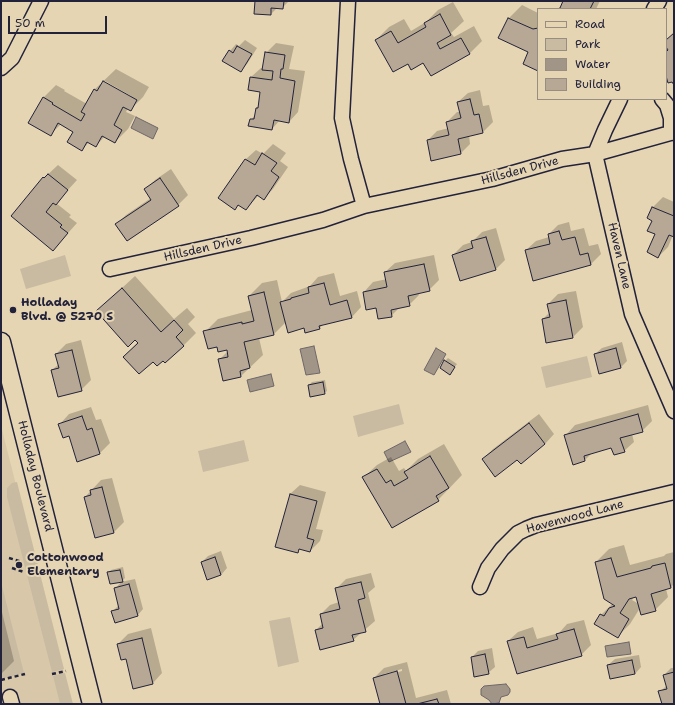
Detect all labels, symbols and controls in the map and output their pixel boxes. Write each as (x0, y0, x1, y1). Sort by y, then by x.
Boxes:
scale bar (10, 8, 109, 34)
legend (537, 8, 667, 100)
text: 50 m (15, 15, 45, 31)
text: Road (575, 16, 605, 32)
text: Park (575, 36, 601, 52)
text: Water (575, 56, 610, 72)
text: Building (575, 76, 621, 92)
street label: Hillsden Drive (480, 154, 560, 188)
street label: Haven Lane (604, 221, 634, 291)
street label: Hillsden Drive (162, 233, 244, 265)
place label: Holladay Blvd. @ 5270 S (21, 296, 113, 324)
marker: Holladay Blvd. @ 5270 S (8, 305, 18, 315)
street label: Holladay Boulevard (14, 419, 56, 533)
street label: Havenwood Lane (525, 497, 625, 537)
place label: Cottonwood Elementary (27, 551, 104, 579)
marker: Cottonwood Elementary (14, 560, 24, 570)

